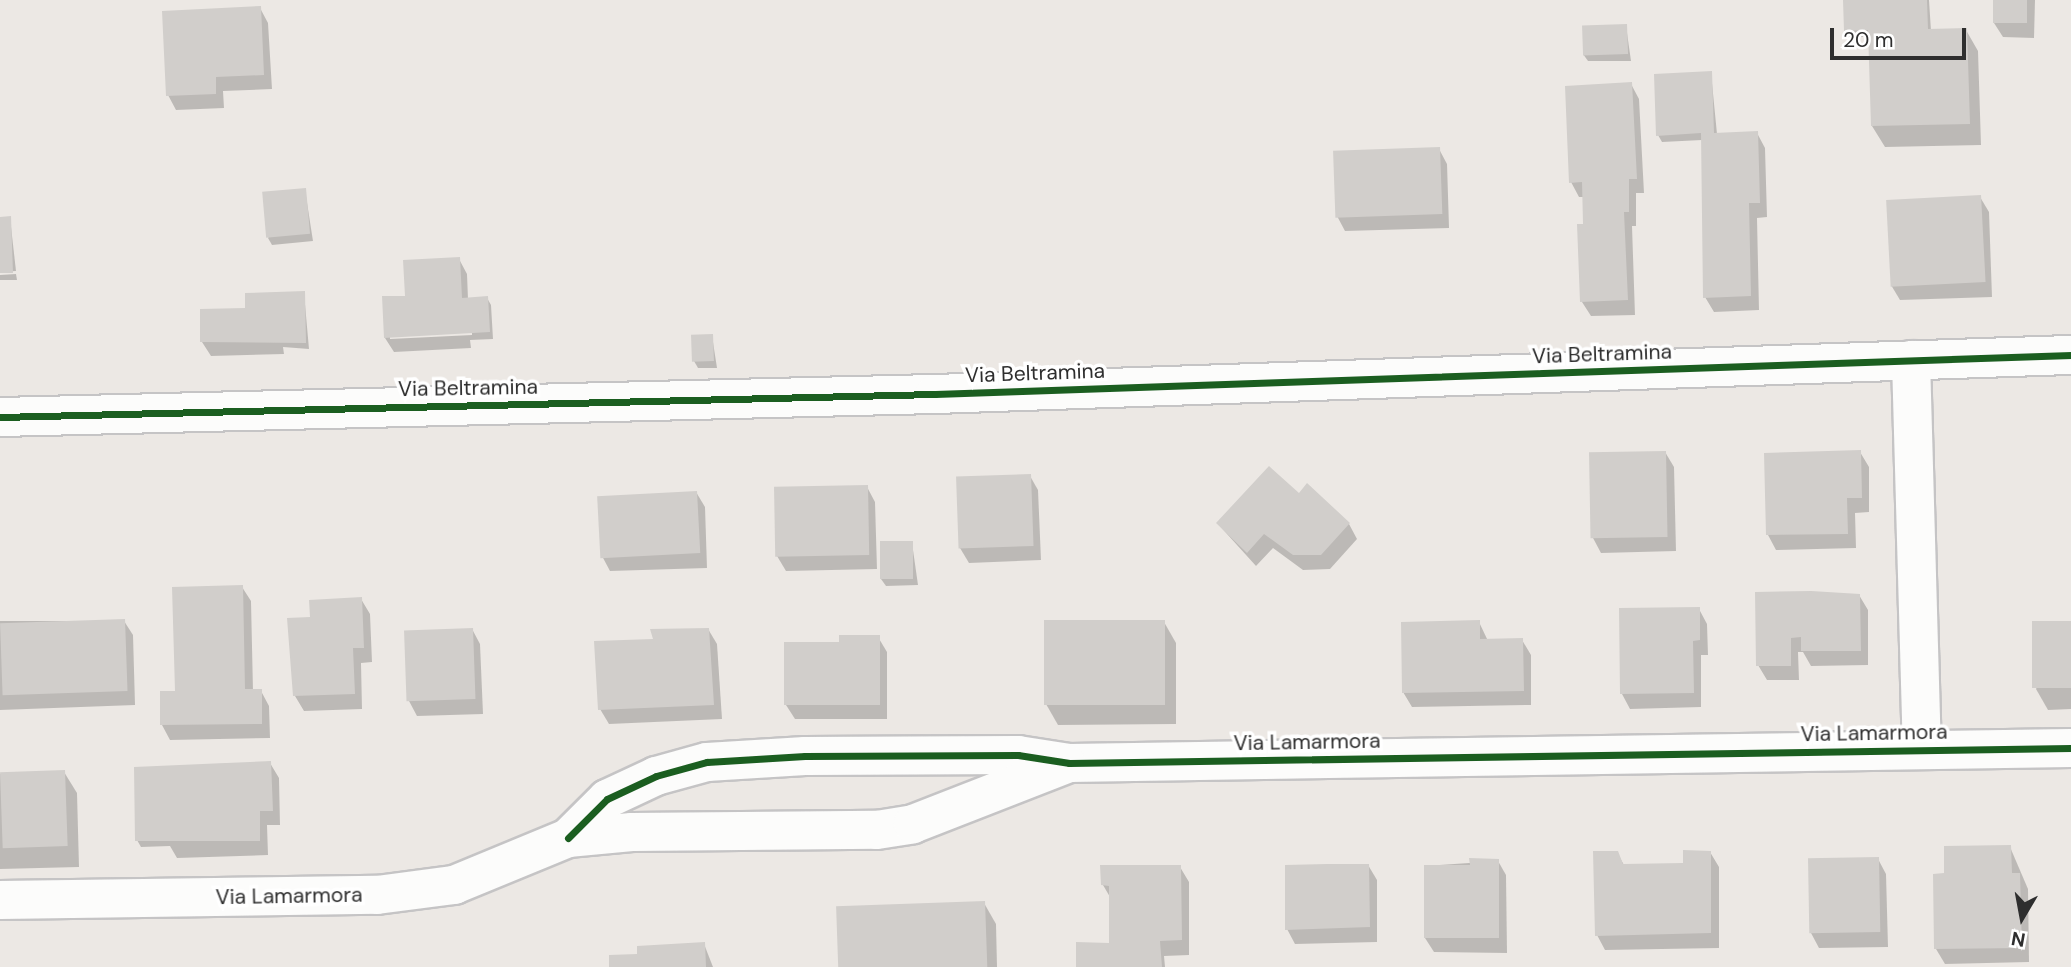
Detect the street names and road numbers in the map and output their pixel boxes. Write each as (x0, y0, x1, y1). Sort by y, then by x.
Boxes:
street label: Via Beltramina (1532, 339, 1672, 369)
street label: Via Beltramina (965, 358, 1105, 388)
street label: Via Beltramina (398, 374, 538, 402)
street label: Via Lamarmora (1800, 719, 1948, 747)
street label: Via Lamarmora (1233, 728, 1381, 756)
street label: Via Lamarmora (215, 882, 363, 910)

